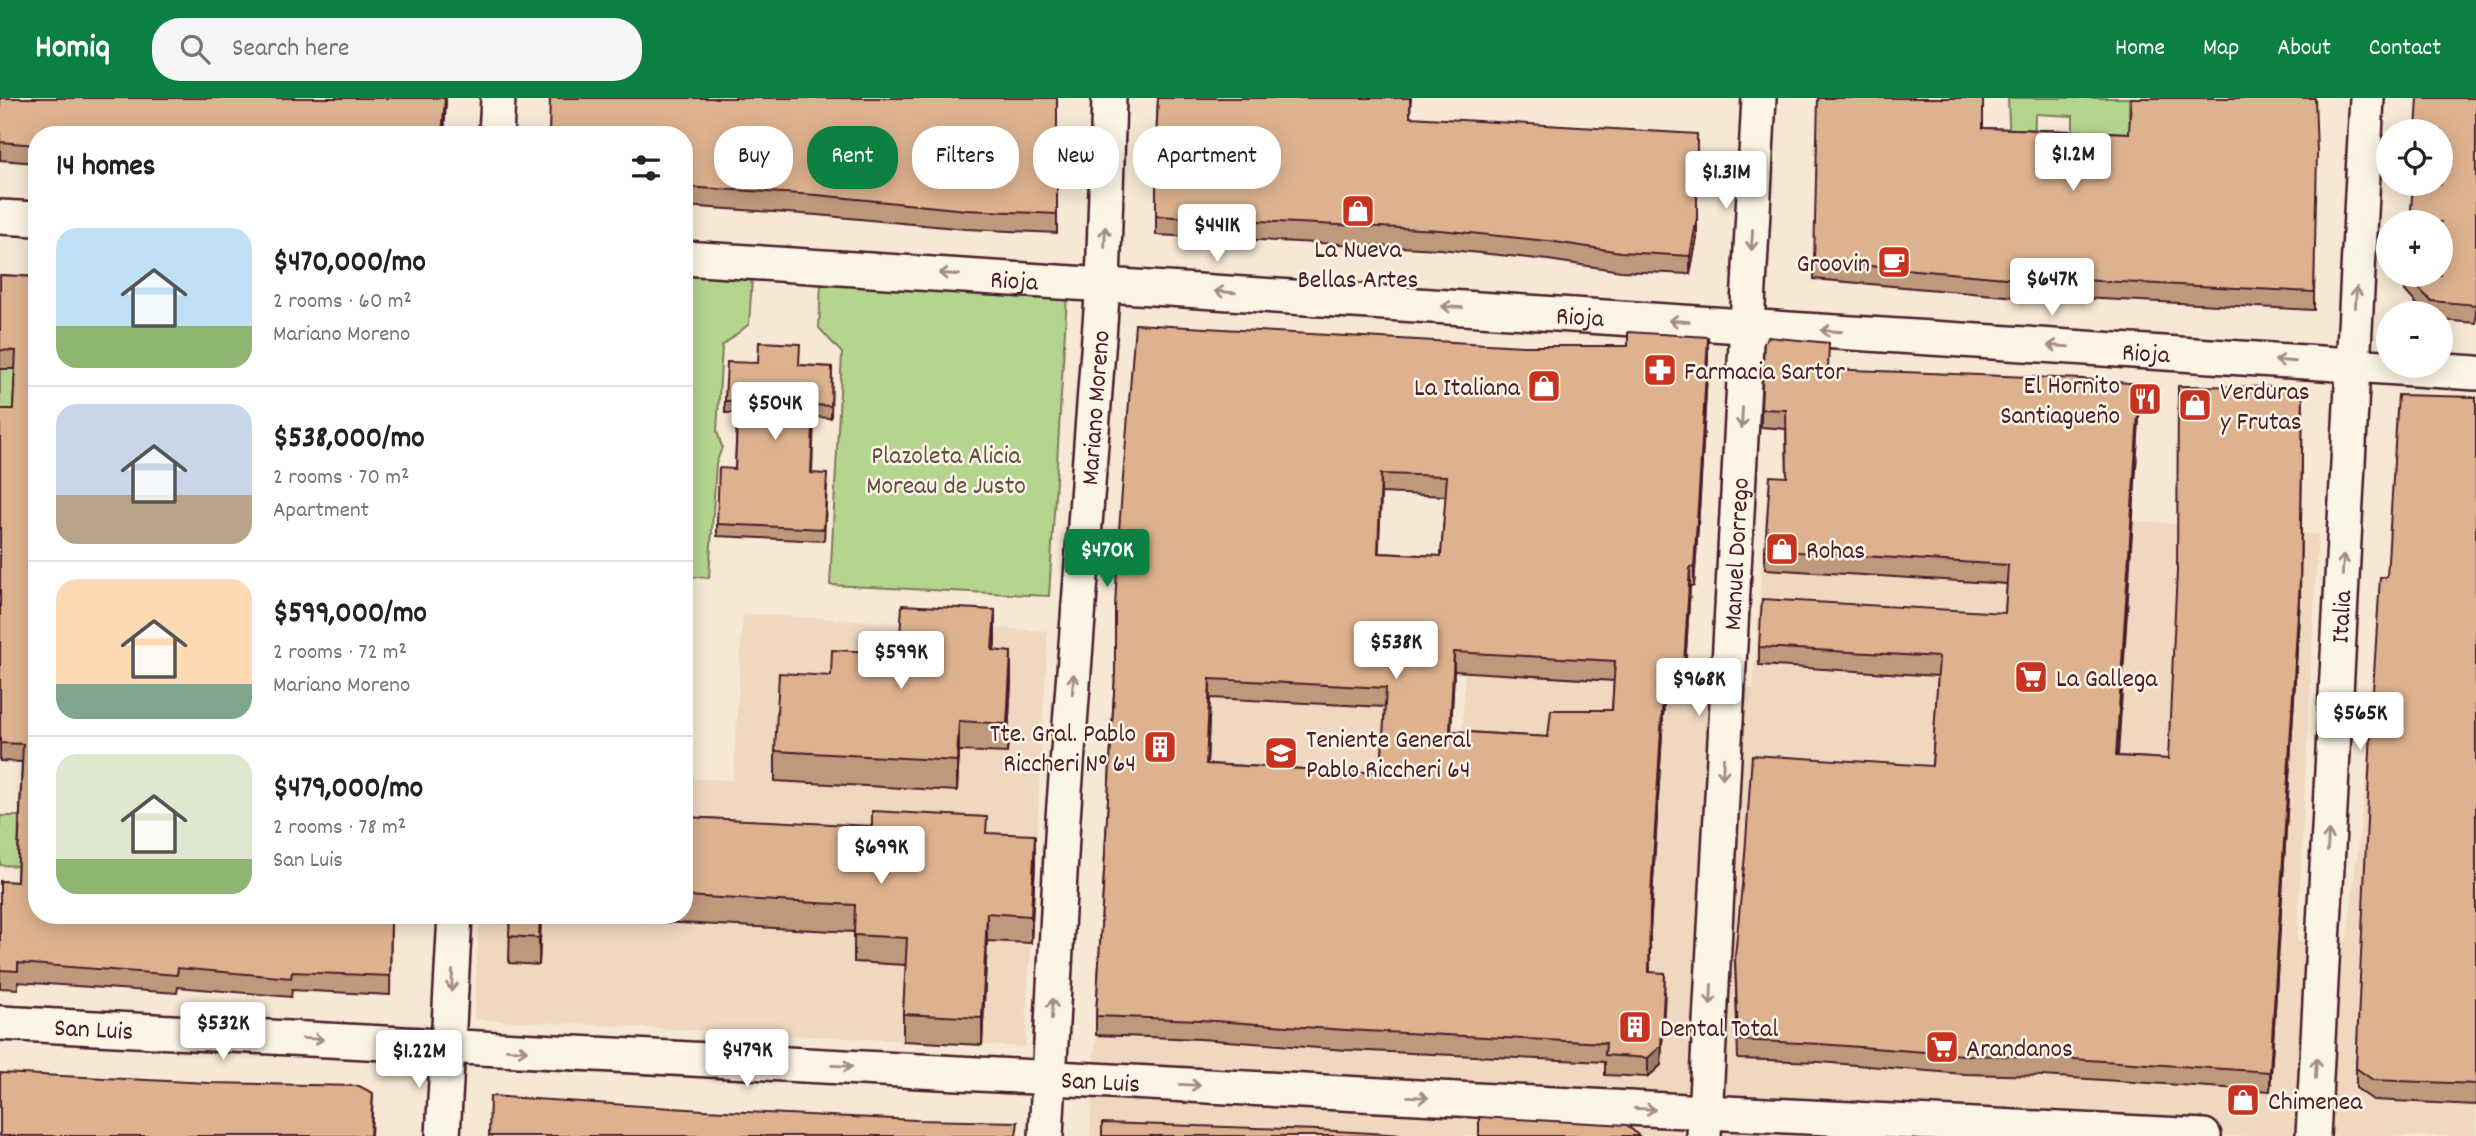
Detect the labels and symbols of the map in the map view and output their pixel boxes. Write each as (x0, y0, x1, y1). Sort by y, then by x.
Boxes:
pin: $1.2M (2024, 134, 2122, 193)
pin: $1.31M (1669, 152, 1783, 211)
shop icon: La Nueva Bellas Artes (1339, 192, 1377, 230)
pin: $441K (1168, 204, 1266, 264)
one-way arrow (1098, 226, 1111, 249)
one-way arrow (1745, 228, 1758, 251)
place label: La Nueva Bellas Artes (1297, 233, 1419, 300)
cafe icon: Groovin (1875, 243, 1913, 281)
place label: Groovin (1796, 247, 1870, 284)
pin: $647K (2003, 258, 2101, 318)
street label: Rioja (989, 263, 1040, 303)
one-way arrow (938, 268, 961, 281)
one-way arrow (1214, 285, 1237, 298)
one-way arrow (2350, 286, 2363, 309)
street label: Rioja (1555, 299, 1606, 339)
one-way arrow (1441, 300, 1464, 313)
one-way arrow (1668, 315, 1691, 328)
one-way arrow (1820, 324, 1843, 337)
street label: Mariano Moreno (1073, 329, 1121, 487)
street label: Rioja (2121, 335, 2172, 375)
one-way arrow (2047, 339, 2070, 352)
pharmacy icon: Farmacia Sartor (1641, 351, 1679, 389)
one-way arrow (2274, 354, 2297, 367)
place label: Farmacia Sartor (1684, 355, 1845, 392)
shop icon: La Italiana (1525, 367, 1563, 405)
place label: El Hornito Santiagueño (2000, 369, 2120, 436)
place label: La Italiana (1414, 371, 1521, 408)
place label: Verduras y Frutas (2220, 375, 2310, 442)
restaurant icon: El Hornito Santiagueño (2126, 380, 2164, 418)
pin: $504K (726, 382, 824, 442)
shop icon: Verduras y Frutas (2176, 386, 2214, 424)
one-way arrow (1735, 407, 1748, 429)
park label: Plazoleta Alicia Moreau de Justo (866, 439, 1026, 506)
street label: Manuel Dorrego (1716, 477, 1761, 631)
pin: $470K (1058, 530, 1156, 589)
shop icon: Rohas (1763, 530, 1801, 568)
place label: Rohas (1806, 534, 1865, 571)
one-way arrow (2336, 553, 2349, 576)
street label: Italia (2324, 589, 2363, 644)
pin: $538K (1347, 622, 1445, 681)
pin: $599K (852, 632, 950, 691)
pin: $968K (1650, 658, 1748, 718)
supermarket icon: La Gallega (2012, 658, 2050, 696)
place label: La Gallega (2056, 662, 2158, 699)
one-way arrow (1067, 673, 1080, 696)
pin: $565K (2311, 692, 2409, 752)
place label: Tte. Gral. Pablo Riccheri N° 64 (990, 717, 1136, 784)
place label: Teniente General Pablo Riccheri 64 (1306, 723, 1471, 790)
building icon: Tte. Gral. Pablo Riccheri N° 64 (1141, 728, 1179, 766)
school or university icon: Teniente General Pablo Riccheri 64 (1262, 734, 1300, 772)
one-way arrow (1717, 756, 1730, 779)
pin: $699K (832, 826, 930, 886)
one-way arrow (2322, 829, 2335, 852)
one-way arrow (445, 969, 458, 992)
one-way arrow (1704, 983, 1717, 1006)
one-way arrow (1046, 997, 1059, 1020)
pin: $532K (174, 1002, 272, 1062)
building icon: Dental Total (1616, 1008, 1654, 1046)
street label: San Luis (53, 1011, 134, 1052)
place label: Dental Total (1660, 1012, 1778, 1049)
supermarket icon: Arandanos (1923, 1028, 1961, 1066)
pin: $1.22M (362, 1030, 476, 1090)
pin: $479K (698, 1030, 796, 1089)
place label: Arandanos (1966, 1032, 2073, 1069)
one-way arrow (301, 1033, 324, 1046)
one-way arrow (505, 1044, 527, 1057)
one-way arrow (2310, 1057, 2323, 1080)
one-way arrow (830, 1060, 853, 1073)
street label: San Luis (1060, 1063, 1141, 1104)
one-way arrow (1179, 1078, 1202, 1091)
shop icon: Chimenea (2224, 1081, 2262, 1119)
place label: Chimenea (2268, 1085, 2363, 1122)
one-way arrow (1406, 1091, 1428, 1104)
one-way arrow (1633, 1103, 1656, 1116)

